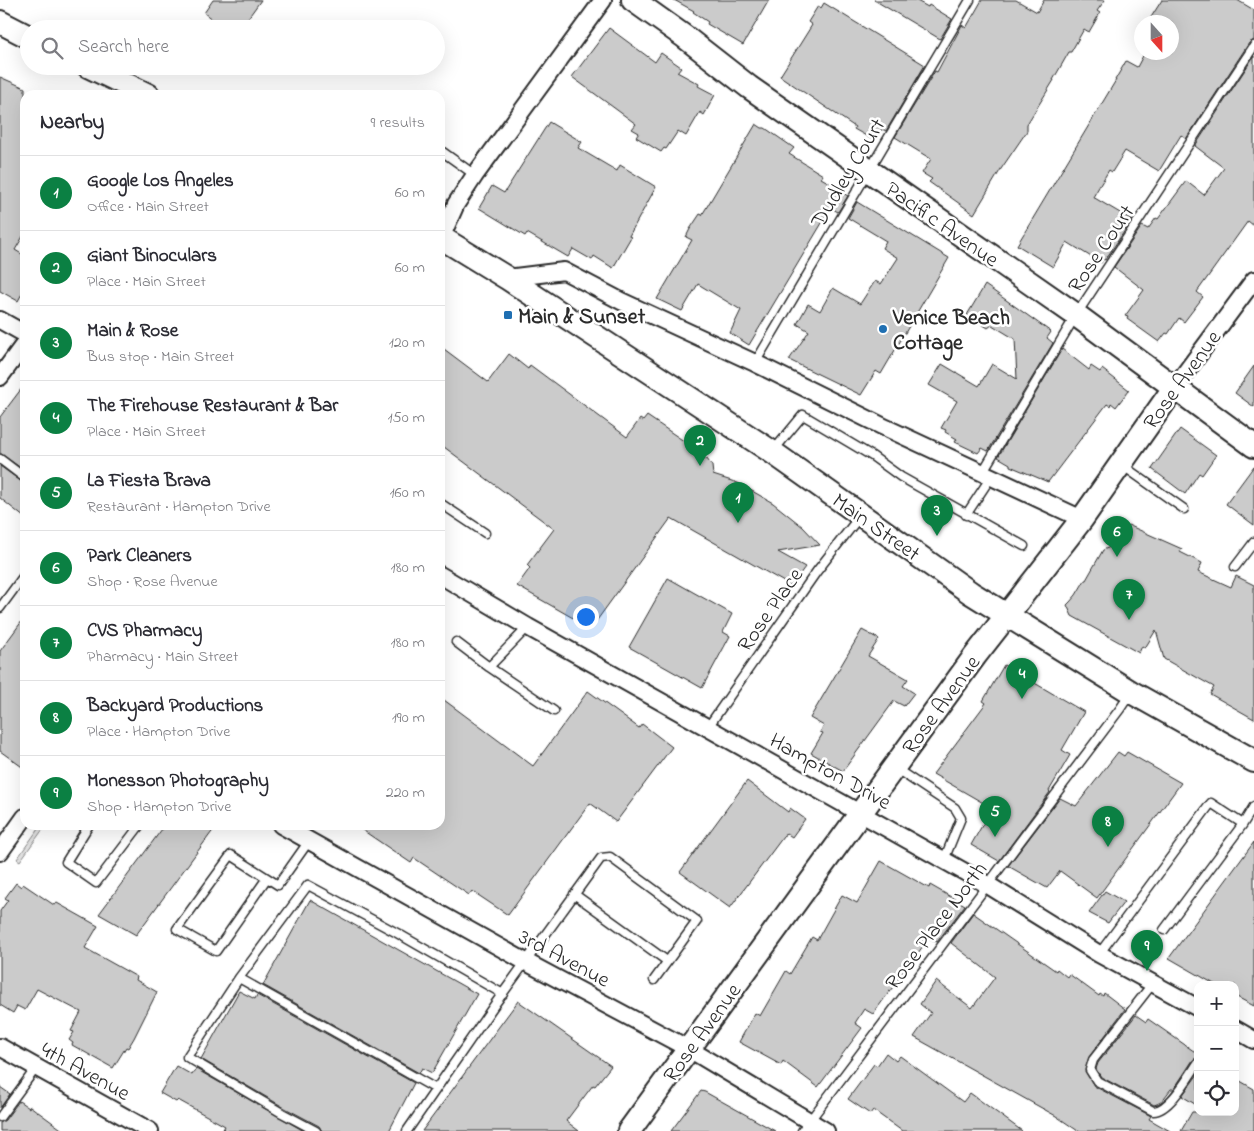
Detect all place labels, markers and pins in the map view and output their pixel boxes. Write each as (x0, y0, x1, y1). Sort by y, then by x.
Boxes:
place label: Main & Sunset (518, 302, 646, 334)
place label: Venice Beach Cottage (892, 303, 1010, 361)
marker: Main & Sunset (502, 309, 514, 321)
marker: Venice Beach Cottage (877, 323, 889, 335)
pin: 2 (684, 425, 716, 466)
pin: 1 (722, 482, 754, 523)
pin: 3 (921, 495, 953, 536)
pin: 6 (1101, 516, 1133, 557)
pin: 7 (1113, 579, 1145, 620)
pin: 4 (1006, 658, 1038, 699)
pin: 5 (979, 796, 1011, 837)
pin: 8 (1092, 806, 1124, 847)
pin: 9 (1131, 930, 1163, 971)

